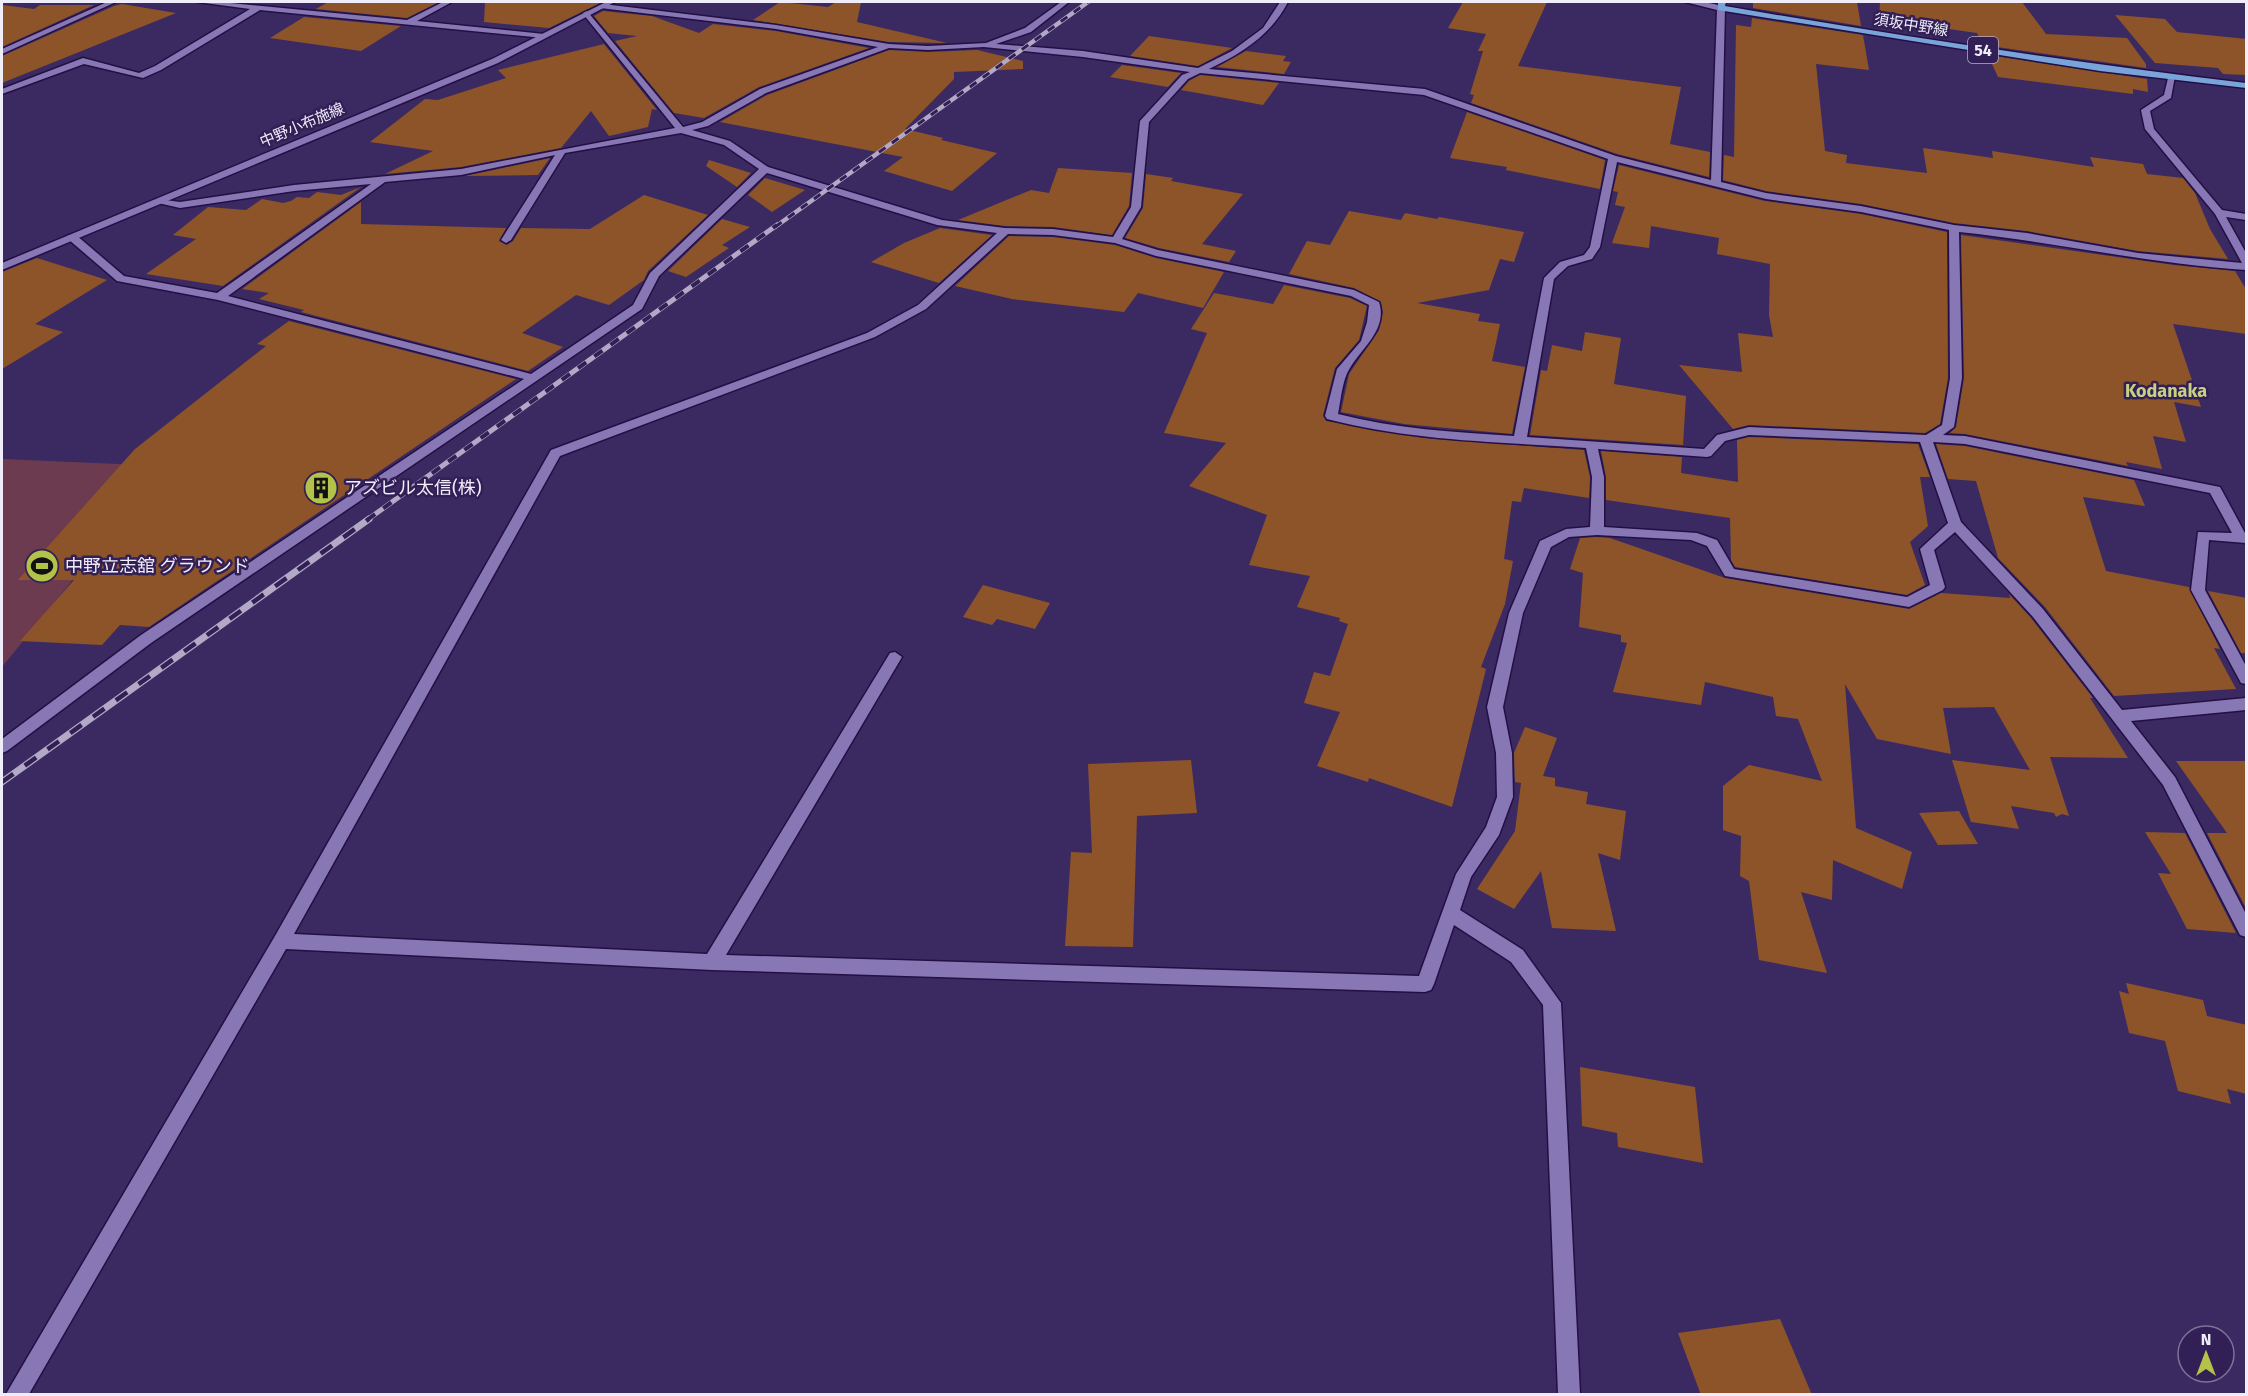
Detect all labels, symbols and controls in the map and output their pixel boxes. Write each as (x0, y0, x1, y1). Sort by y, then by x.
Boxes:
street label: 須坂中野線 (1873, 10, 1949, 40)
road number: 54 (1968, 37, 1998, 63)
street label: 中野小布施線 (257, 99, 347, 151)
district label: Kodanaka (2125, 380, 2207, 402)
building icon: アズビル太信(株) (303, 470, 339, 506)
place label: アズビル太信(株) (344, 477, 482, 499)
sports icon: 中野立志舘 グラウンド (24, 548, 60, 584)
place label: 中野立志舘 グラウンド (65, 555, 250, 577)
north arrow (2176, 1324, 2236, 1384)
text: N (2201, 1330, 2211, 1349)

